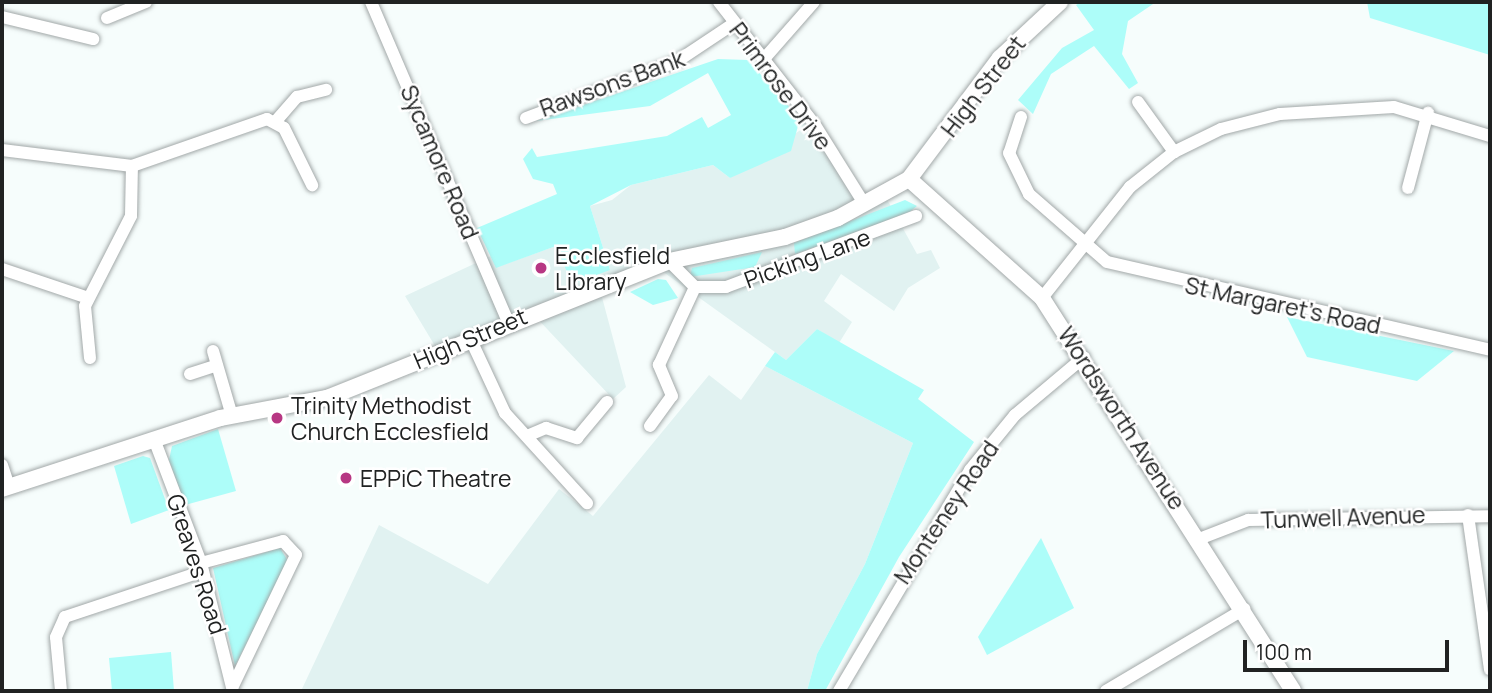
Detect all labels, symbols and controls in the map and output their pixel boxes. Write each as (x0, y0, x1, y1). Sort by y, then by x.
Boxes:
street label: Primrose Drive (724, 17, 838, 155)
street label: High Street (935, 30, 1031, 142)
street label: Rawsons Bank (536, 44, 688, 122)
street label: Sycamore Road (395, 81, 485, 243)
street label: Picking Lane (740, 222, 874, 294)
place label: Ecclesfield Library (555, 241, 670, 295)
marker: Ecclesfield Library (533, 260, 549, 276)
street label: St Margaret's Road (1183, 271, 1383, 339)
street label: High Street (409, 302, 531, 374)
street label: Wordsworth Avenue (1053, 321, 1191, 515)
place label: Trinity Methodist Church Ecclesfield (291, 391, 489, 445)
marker: Trinity Methodist Church Ecclesfield (269, 410, 285, 426)
street label: Monteney Road (888, 435, 1004, 589)
place label: EPPiC Theatre (360, 464, 511, 492)
marker: EPPiC Theatre (338, 470, 354, 486)
street label: Greaves Road (161, 490, 233, 638)
street label: Tunwell Avenue (1260, 500, 1426, 534)
scale bar (1247, 626, 1454, 670)
text: 100 m (1256, 638, 1312, 666)

